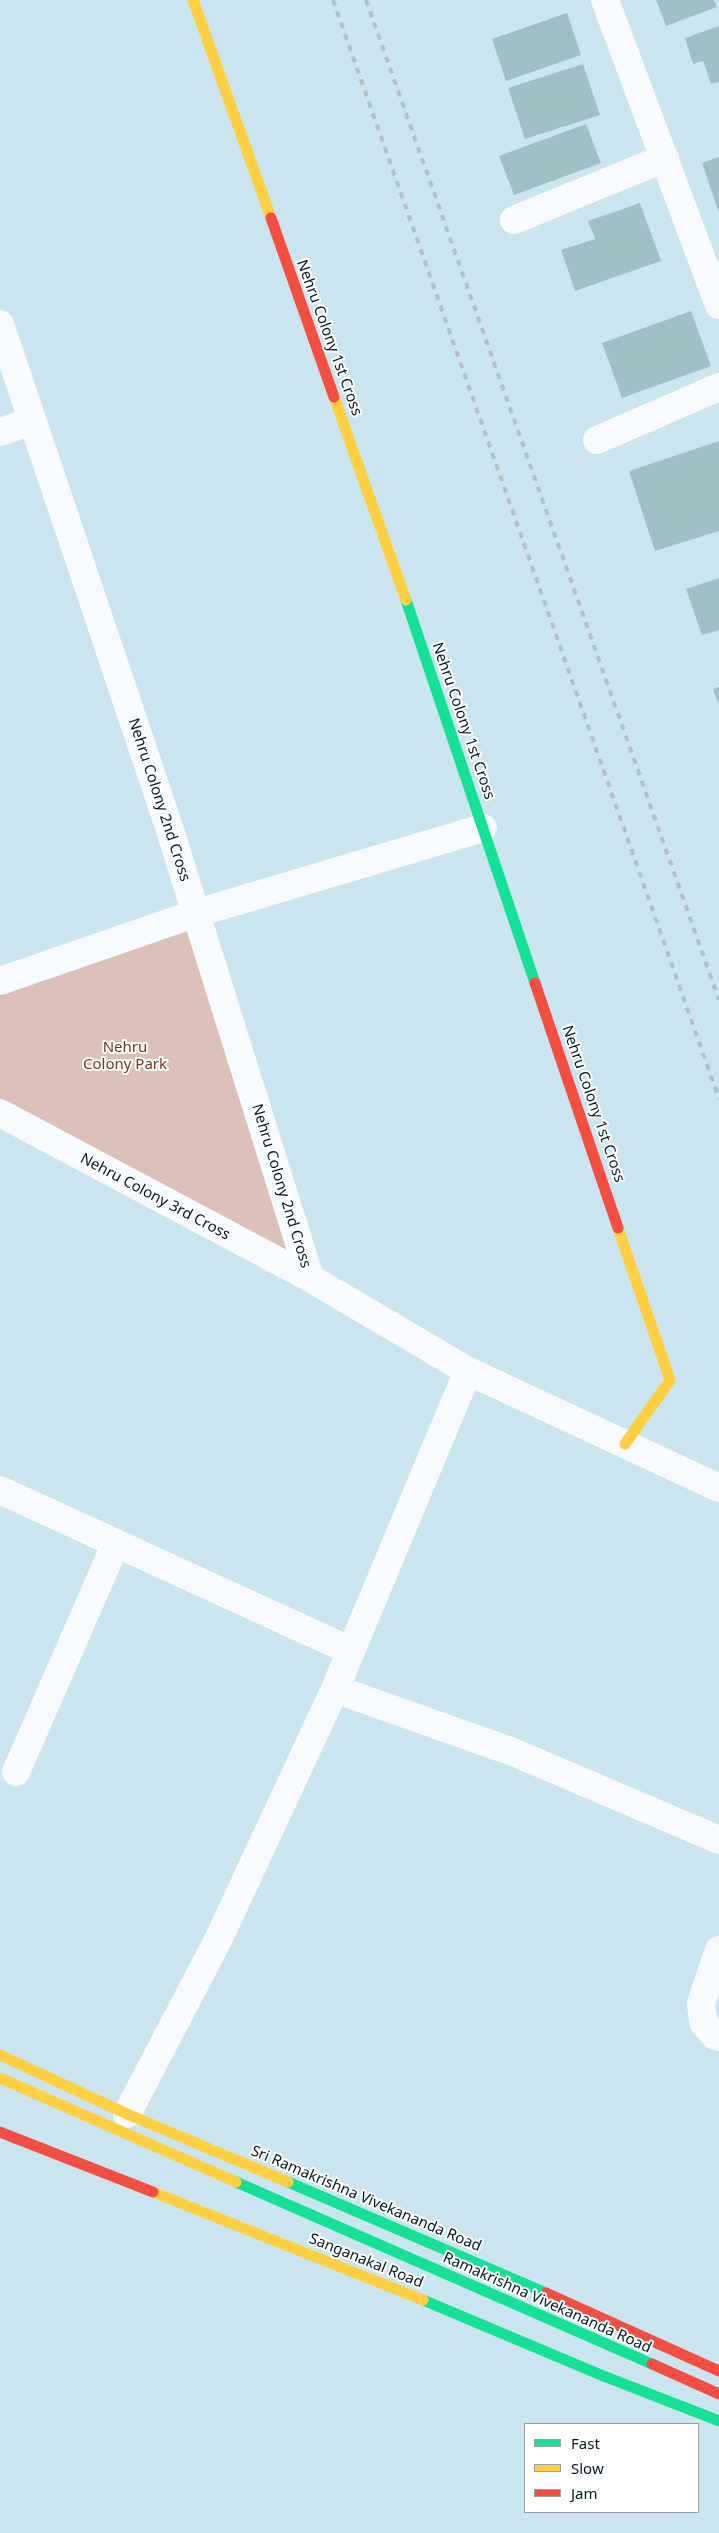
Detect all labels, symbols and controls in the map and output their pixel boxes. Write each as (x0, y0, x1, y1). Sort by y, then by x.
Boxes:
street label: Nehru Colony 1st Cross (292, 258, 366, 418)
street label: Nehru Colony 1st Cross (428, 640, 498, 802)
street label: Nehru Colony 2nd Cross (124, 716, 194, 884)
street label: Nehru Colony 1st Cross (558, 1023, 628, 1185)
park label: Nehru Colony Park (83, 1039, 167, 1074)
street label: Nehru Colony 2nd Cross (247, 1102, 315, 1270)
street label: Nehru Colony 3rd Cross (77, 1150, 233, 1244)
street label: Sri Ramakrishna Vivekananda Road (248, 2142, 484, 2256)
street label: Sanganakal Road (306, 2230, 426, 2292)
street label: Ramakrishna Vivekananda Road (440, 2249, 654, 2357)
legend (524, 2423, 699, 2513)
text: Fast (571, 2433, 600, 2453)
text: Slow (571, 2458, 604, 2478)
text: Jam (571, 2483, 598, 2503)

